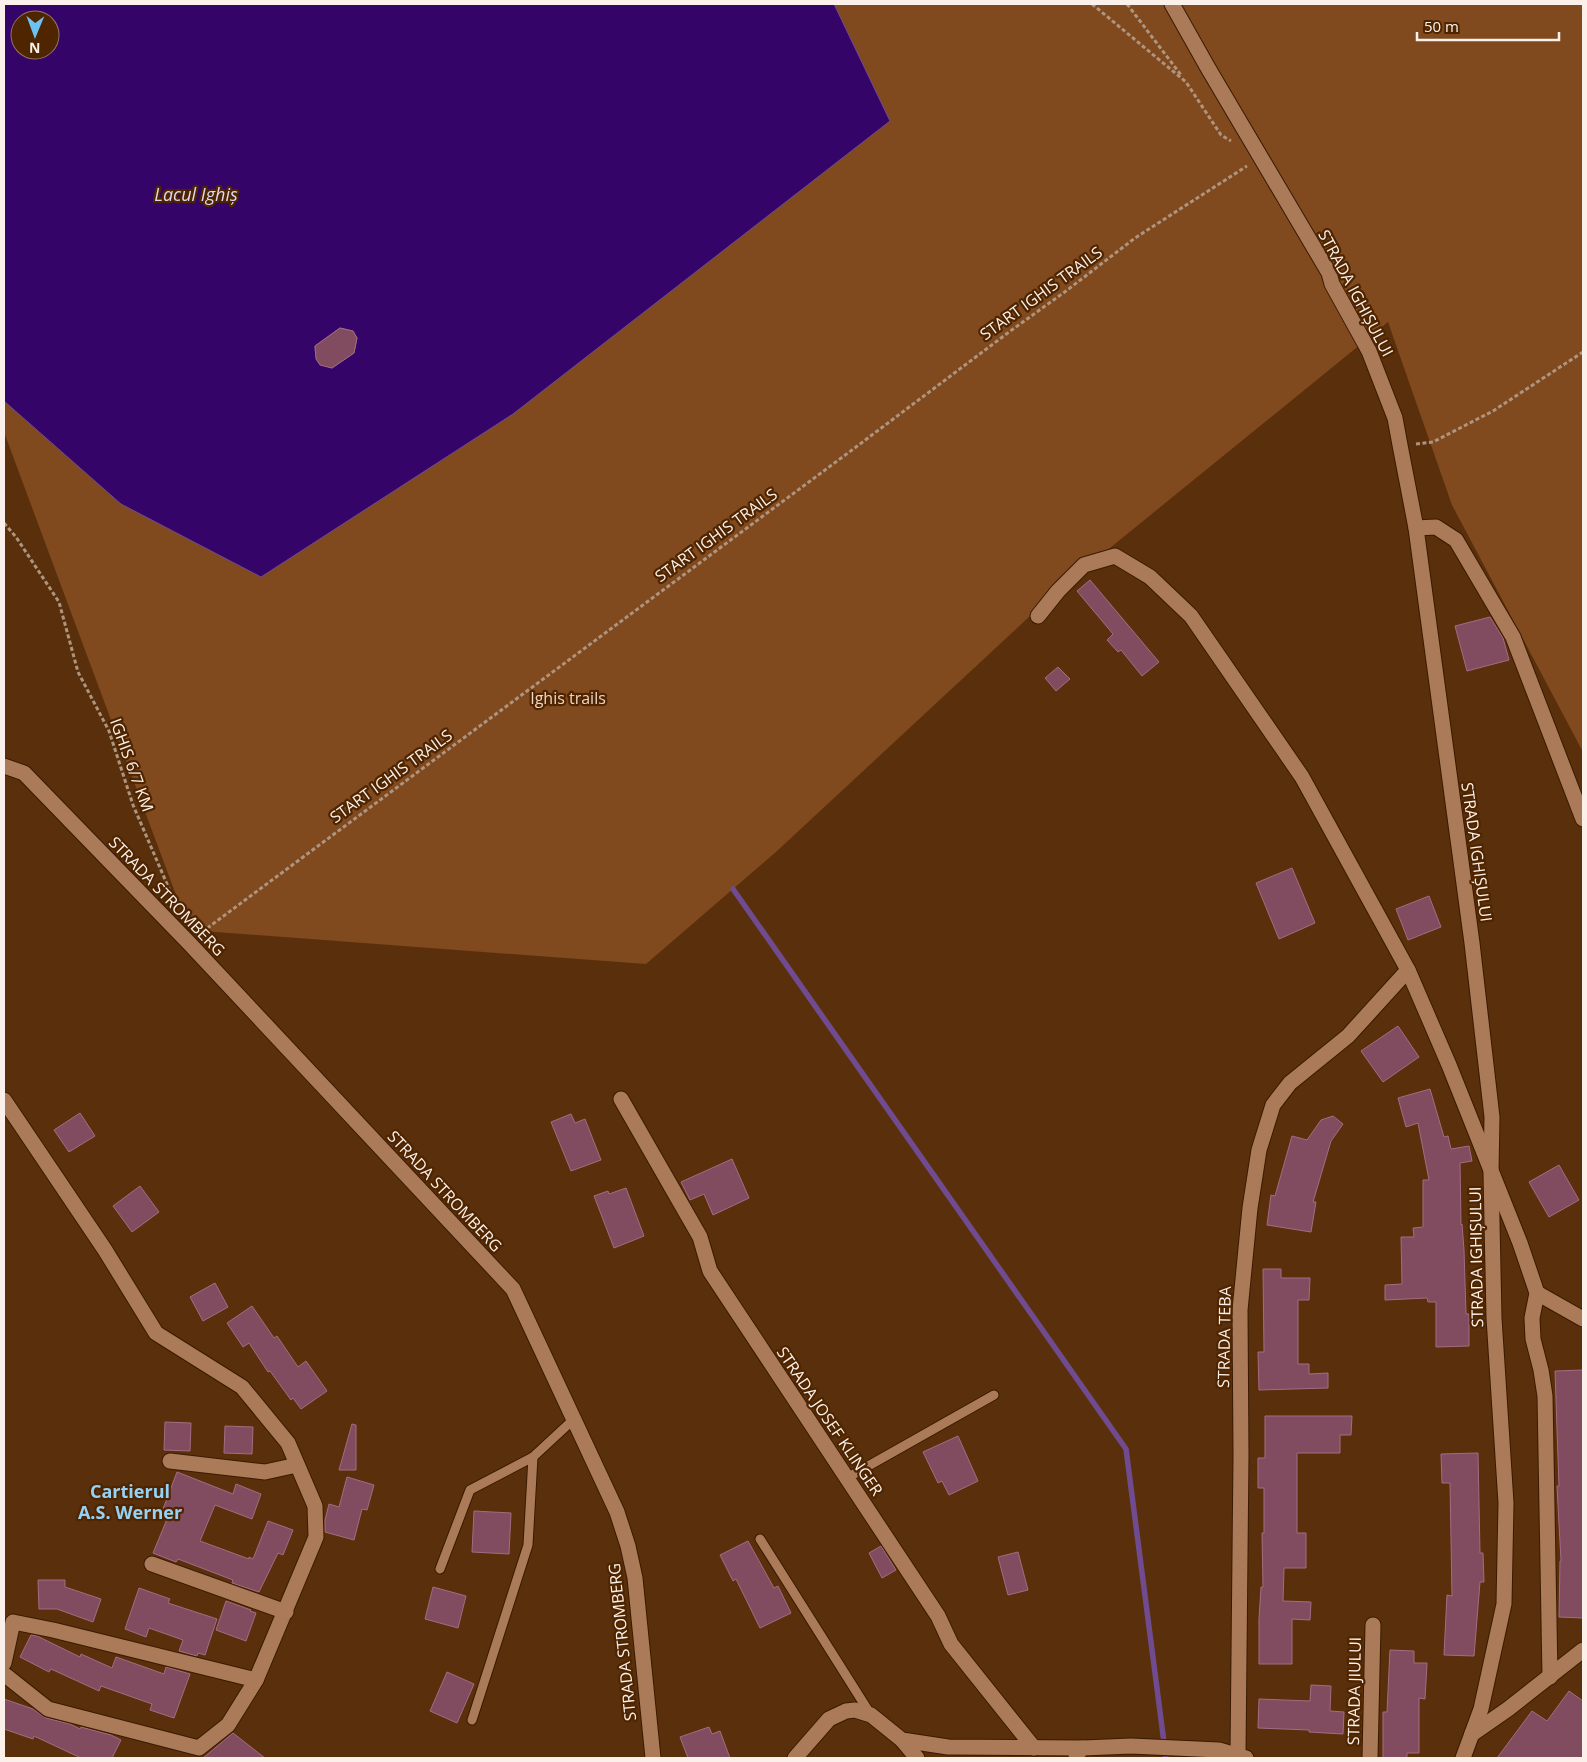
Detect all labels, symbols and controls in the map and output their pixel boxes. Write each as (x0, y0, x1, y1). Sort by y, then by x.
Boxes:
north arrow (10, 10, 60, 60)
scale bar (1417, 10, 1560, 42)
text: 50 m (1424, 16, 1459, 36)
text: N (29, 39, 41, 58)
water label: Lacul Ighiș (154, 182, 238, 206)
street label: STRADA IGHIȘULUI (1313, 226, 1399, 360)
street label: START IGHIS TRAILS (975, 241, 1107, 345)
street label: START IGHIS TRAILS (650, 483, 782, 587)
park label: Ighis trails (530, 687, 606, 709)
street label: IGHIS 6/7 KM (105, 715, 159, 815)
street label: START IGHIS TRAILS (325, 724, 457, 828)
street label: STRADA IGHIȘULUI (1456, 781, 1498, 923)
street label: STRADA STROMBERG (104, 831, 230, 961)
street label: STRADA STROMBERG (383, 1126, 507, 1256)
street label: STRADA IGHIȘULUI (1464, 1186, 1488, 1328)
street label: STRADA TEBA (1212, 1285, 1236, 1388)
street label: STRADA JOSEF KLINGER (772, 1342, 888, 1500)
district label: Cartierul A.S. Werner (78, 1479, 182, 1524)
street label: STRADA STROMBERG (603, 1562, 641, 1722)
street label: STRADA JIULUI (1342, 1637, 1366, 1745)

